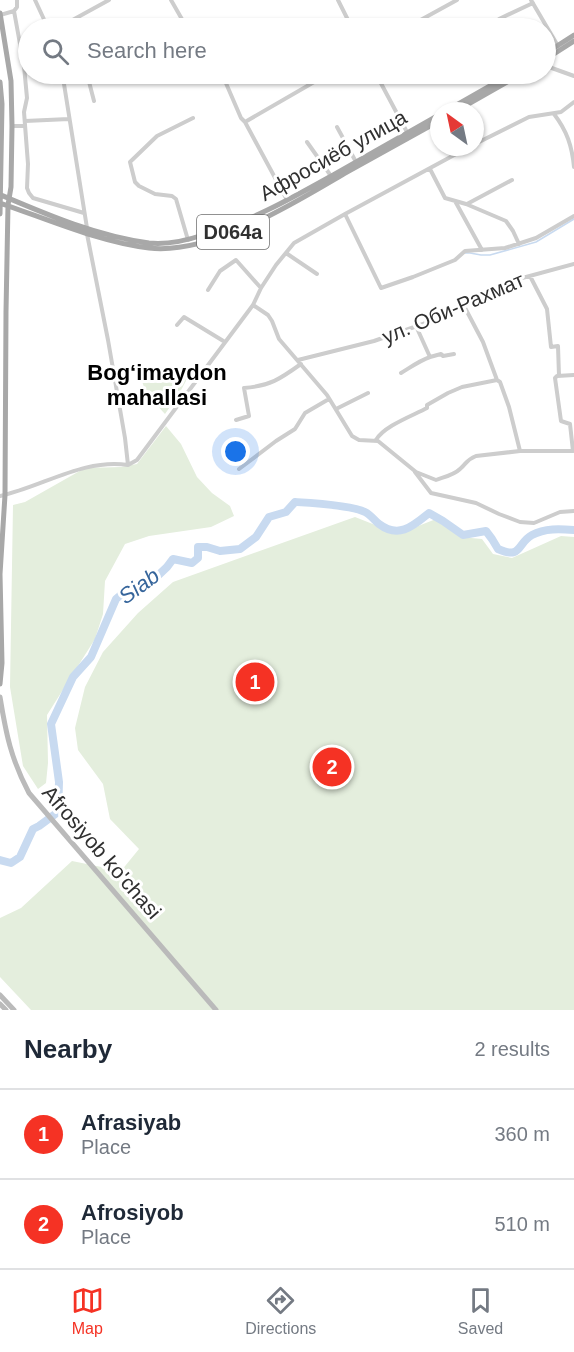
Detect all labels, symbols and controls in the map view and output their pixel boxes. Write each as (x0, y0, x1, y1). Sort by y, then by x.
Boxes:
search box (18, 18, 556, 84)
icon: search (39, 35, 72, 68)
text: Search here (87, 38, 207, 63)
north arrow (430, 102, 484, 156)
street label: Афросиёб улица (256, 105, 411, 205)
road number: D064a (197, 215, 269, 249)
street label: ул. Оби-Рахмат (379, 268, 528, 348)
district label: Bog‘imaydon mahallasi (87, 360, 227, 410)
your location (221, 437, 250, 466)
water label: Siab (114, 563, 164, 609)
pin: 1 (236, 660, 274, 704)
pin: 2 (312, 744, 352, 789)
street label: Afrosiyob ko'chasi (38, 781, 166, 923)
text: Nearby (24, 1034, 112, 1064)
text: 2 results (474, 1038, 550, 1060)
text: Afrasiyab (81, 1110, 181, 1135)
text: 1 (38, 1123, 49, 1145)
text: 360 m (494, 1123, 550, 1145)
text: Place (81, 1136, 131, 1158)
text: Afrosiyob (81, 1200, 184, 1225)
text: 2 (38, 1213, 49, 1235)
text: 510 m (494, 1213, 550, 1235)
text: Place (81, 1226, 131, 1248)
tab: Map (71, 1284, 104, 1338)
tab: Directions (245, 1284, 316, 1338)
tab: Saved (458, 1284, 503, 1338)

